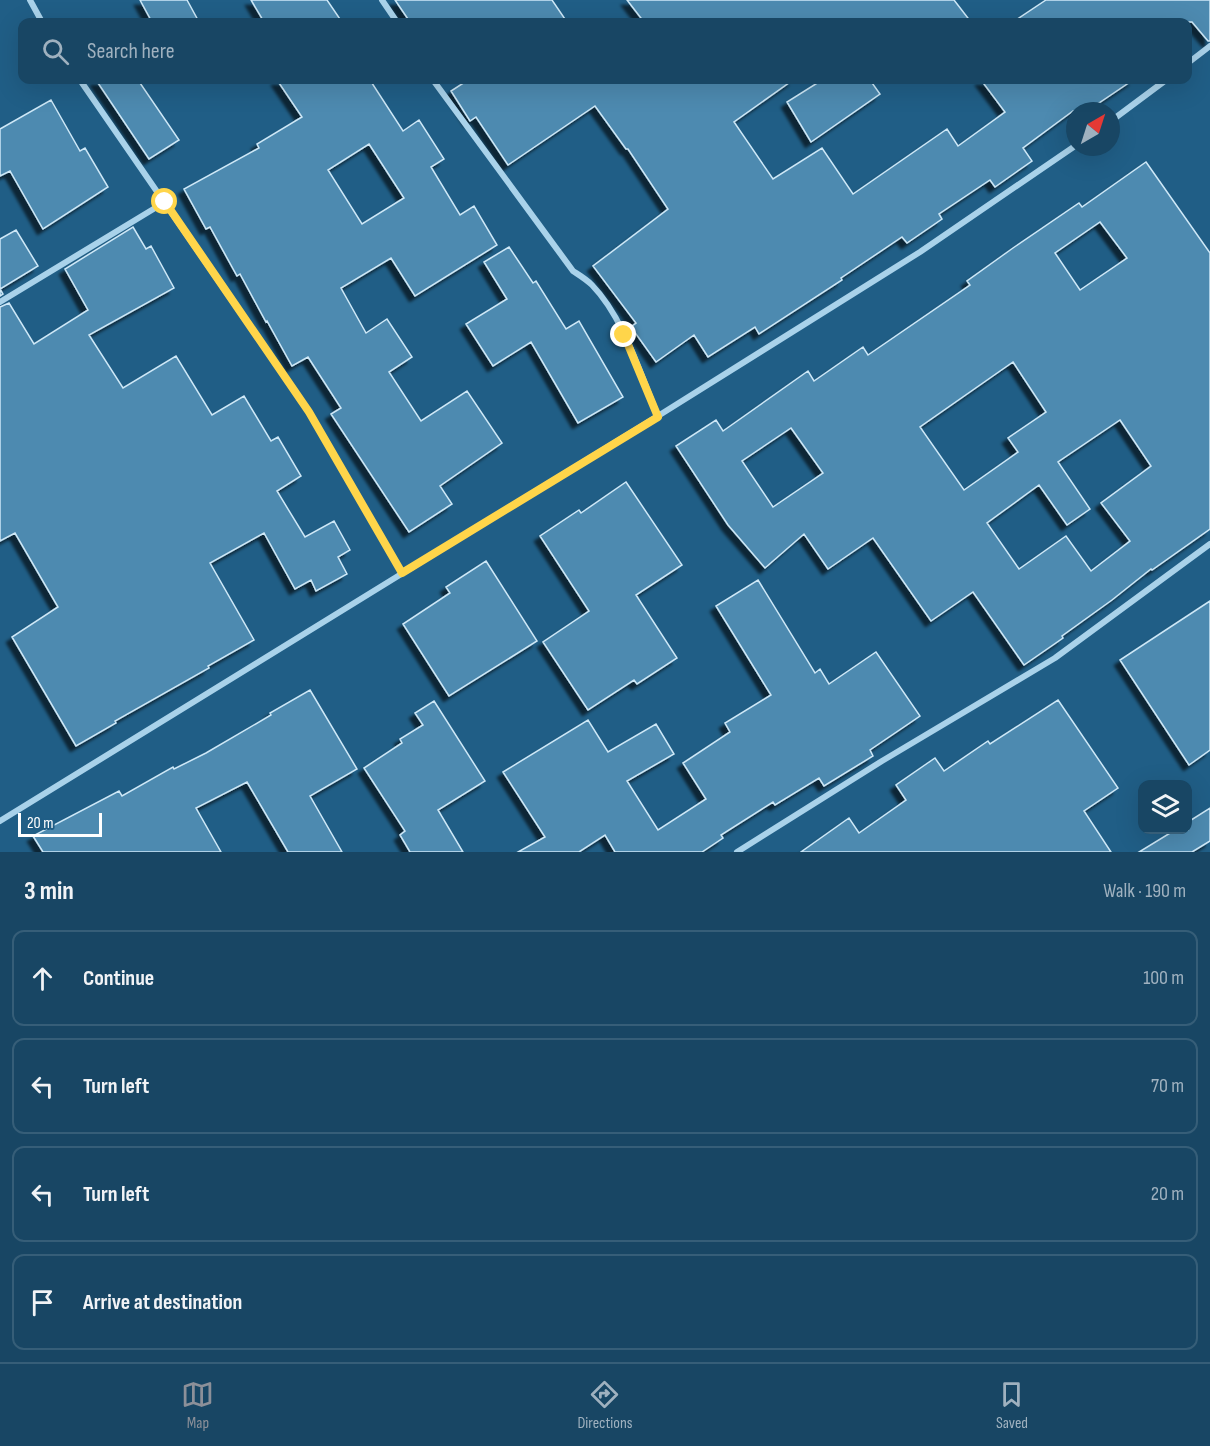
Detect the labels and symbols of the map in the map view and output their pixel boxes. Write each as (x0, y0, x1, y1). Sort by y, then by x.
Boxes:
north arrow (1066, 102, 1120, 156)
route start (151, 188, 177, 214)
route end (610, 321, 636, 347)
scale bar (18, 810, 102, 838)

